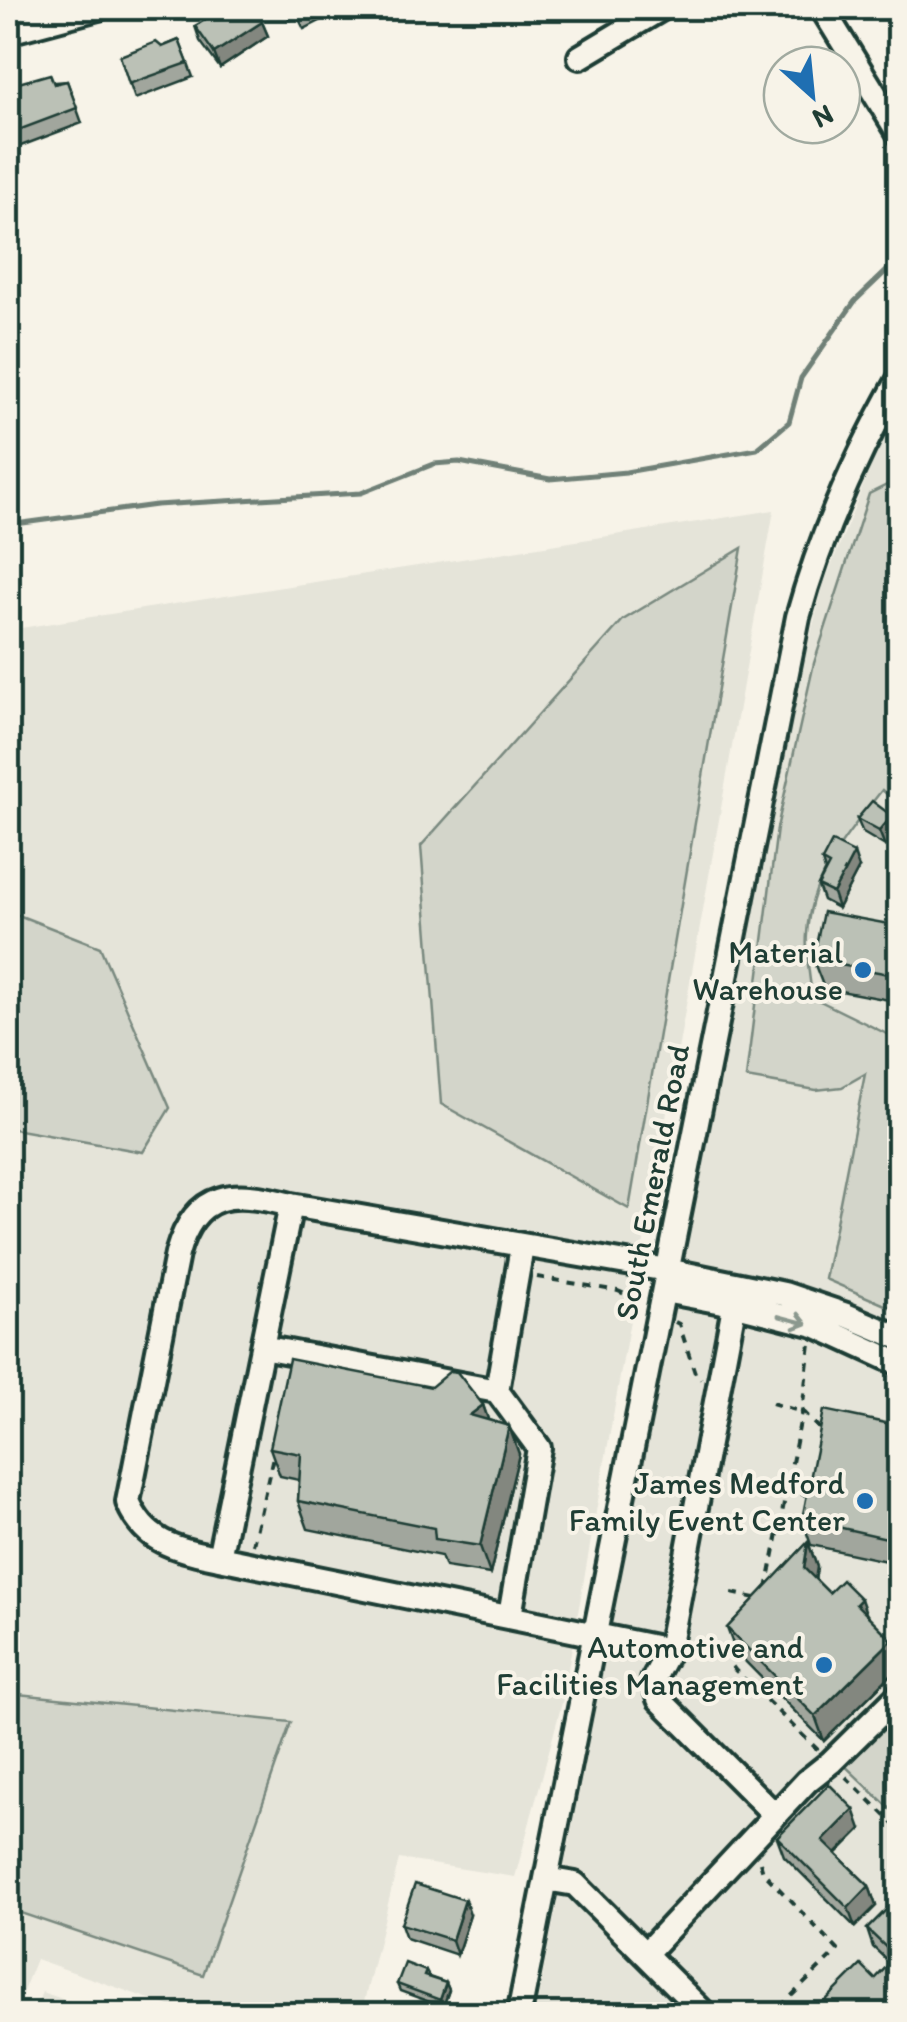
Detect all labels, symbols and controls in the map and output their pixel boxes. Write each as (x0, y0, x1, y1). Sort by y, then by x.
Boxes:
north arrow (762, 45, 862, 145)
text: N (807, 98, 839, 137)
place label: Material Warehouse (692, 933, 843, 1008)
marker: Material Warehouse (852, 959, 874, 981)
street label: South Emerald Road (607, 1040, 697, 1323)
one-way arrow (777, 1311, 808, 1330)
place label: James Medford Family Event Center (569, 1464, 845, 1539)
marker: James Medford Family Event Center (854, 1490, 876, 1512)
place label: Automotive and Facilities Management (496, 1628, 804, 1703)
marker: Automotive and Facilities Management (813, 1654, 835, 1676)

